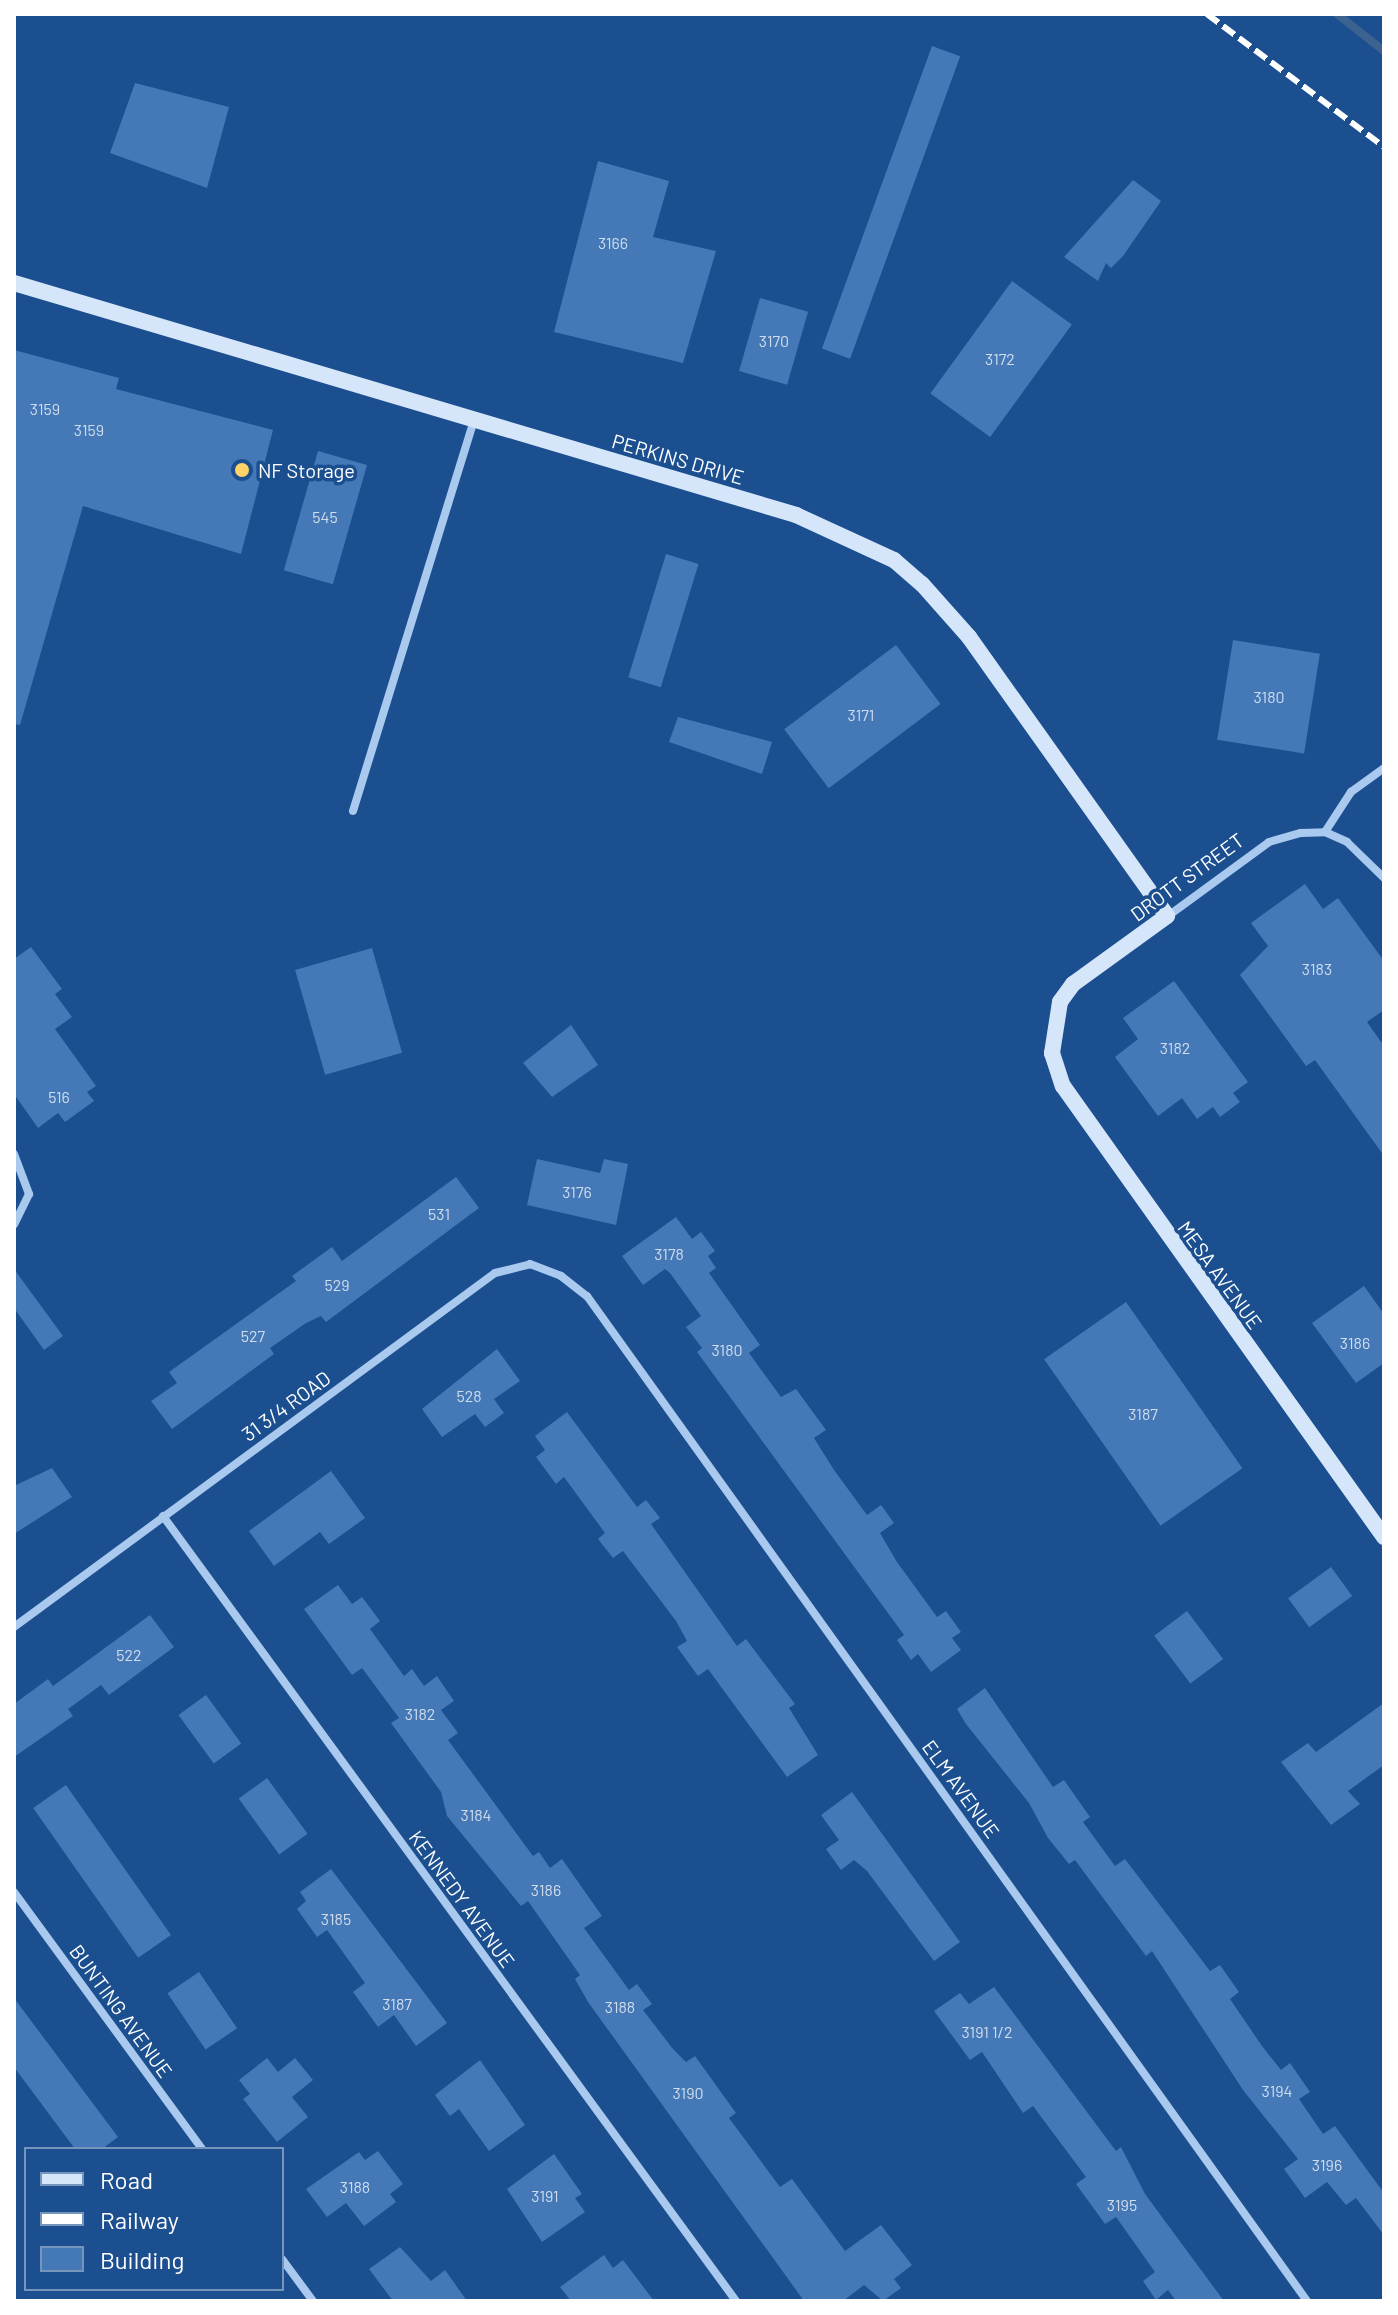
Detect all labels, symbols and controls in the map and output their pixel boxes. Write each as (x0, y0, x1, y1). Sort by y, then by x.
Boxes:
house number: 3166 (598, 233, 628, 253)
house number: 3170 (759, 331, 789, 351)
house number: 3172 (985, 349, 1015, 369)
house number: 3159 (30, 399, 60, 419)
house number: 3159 (74, 420, 104, 440)
street label: PERKINS DRIVE (609, 429, 747, 489)
place label: NF Storage (258, 458, 355, 482)
marker: NF Storage (233, 461, 251, 479)
house number: 545 (312, 507, 338, 527)
house number: 3180 (1253, 687, 1285, 707)
house number: 3171 (848, 705, 874, 725)
street label: DROTT STREET (1126, 828, 1248, 926)
house number: 3183 (1302, 959, 1332, 979)
house number: 3182 (1160, 1038, 1190, 1058)
house number: 516 (48, 1087, 70, 1107)
house number: 3176 (562, 1182, 592, 1202)
house number: 531 (428, 1204, 450, 1224)
street label: MESA AVENUE (1173, 1216, 1267, 1334)
house number: 3178 (654, 1244, 684, 1264)
house number: 529 (324, 1275, 350, 1295)
house number: 527 (241, 1326, 265, 1346)
house number: 3186 (1340, 1333, 1370, 1353)
house number: 3180 (711, 1340, 743, 1360)
street label: 31 3/4 ROAD (237, 1366, 335, 1446)
house number: 528 (456, 1386, 482, 1406)
house number: 3187 (1128, 1404, 1158, 1424)
house number: 522 (116, 1645, 142, 1665)
house number: 3182 (405, 1704, 435, 1724)
street label: ELM AVENUE (917, 1735, 1005, 1843)
house number: 3184 (461, 1805, 491, 1825)
street label: KENNEDY AVENUE (404, 1826, 520, 1972)
house number: 3186 (531, 1880, 561, 1900)
house number: 3185 (321, 1909, 351, 1929)
street label: BUNTING AVENUE (65, 1940, 177, 2082)
house number: 3187 (382, 1994, 412, 2014)
house number: 3188 (605, 1997, 635, 2017)
house number: 3191 1/2 (961, 2022, 1013, 2042)
house number: 3194 (1262, 2081, 1292, 2101)
house number: 3190 (672, 2083, 704, 2103)
legend (24, 2147, 284, 2291)
house number: 3196 (1312, 2155, 1342, 2175)
text: Road (100, 2165, 153, 2194)
house number: 3188 (340, 2177, 370, 2197)
house number: 3191 (531, 2186, 559, 2206)
house number: 3195 (1107, 2195, 1137, 2215)
text: Railway (100, 2205, 179, 2234)
text: Building (100, 2245, 184, 2274)

